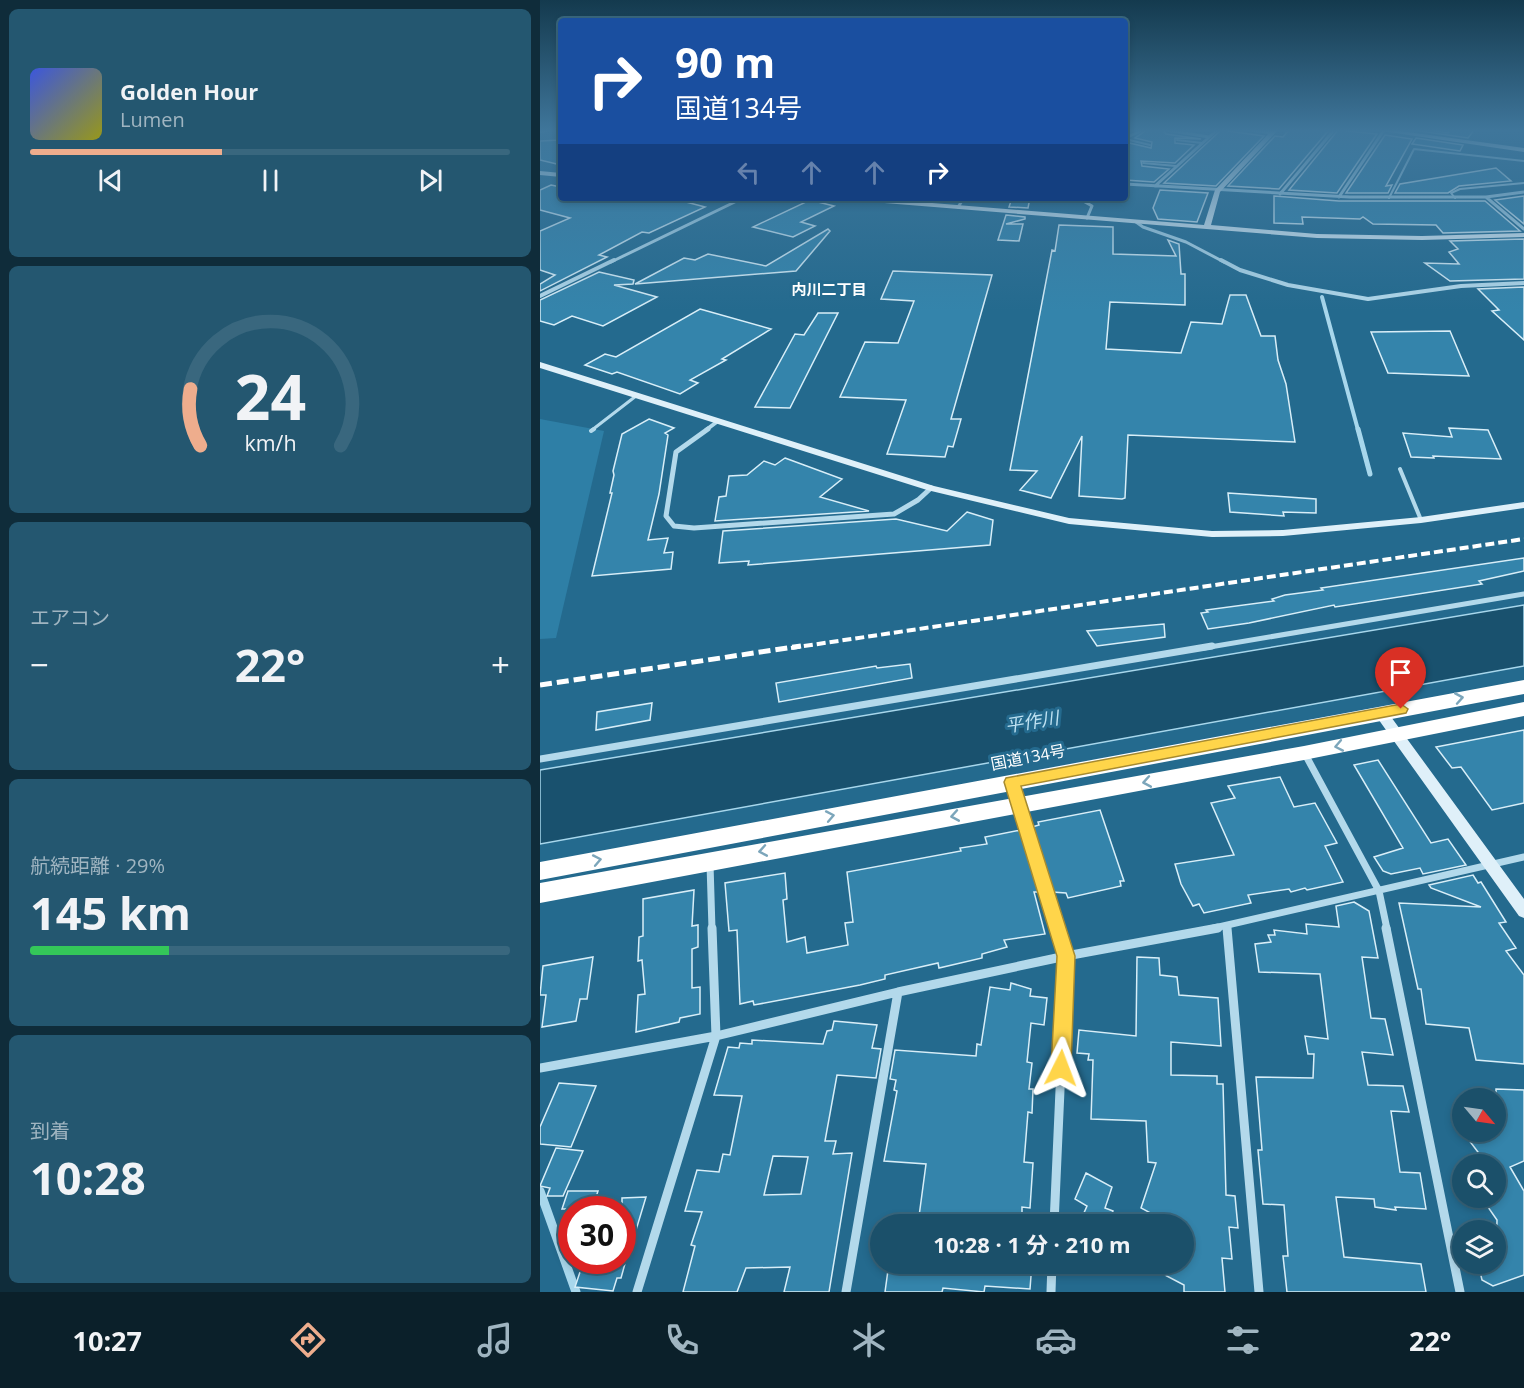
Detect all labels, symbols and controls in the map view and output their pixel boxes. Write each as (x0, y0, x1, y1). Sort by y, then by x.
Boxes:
text: 90 m (675, 33, 775, 90)
icon: right (576, 42, 654, 120)
text: Golden Hour (120, 76, 258, 106)
text: 国道134号 (675, 89, 802, 126)
text: Lumen (120, 106, 185, 133)
icon: left (732, 156, 765, 189)
icon: ahead (795, 156, 828, 189)
icon: ahead (858, 156, 891, 189)
icon: right (921, 156, 954, 189)
icon: previous (94, 164, 127, 197)
icon: pause (254, 164, 287, 197)
icon: next (414, 164, 447, 197)
district label: 内川二丁目 (791, 279, 867, 299)
text: 24 (234, 354, 306, 439)
text: km/h (244, 429, 296, 458)
text: エアコン (30, 604, 110, 631)
text: 22° (235, 634, 305, 695)
text: − (30, 642, 49, 687)
text: + (491, 642, 510, 687)
pin (1375, 647, 1426, 709)
icon: arrive (1384, 656, 1417, 689)
one-way arrow (1454, 693, 1463, 705)
water label: 平作川 (1003, 705, 1062, 737)
street label: 国道134号 (989, 739, 1067, 775)
one-way arrow (1334, 739, 1344, 752)
one-way arrow (1142, 775, 1151, 787)
one-way arrow (950, 809, 960, 822)
one-way arrow (825, 810, 835, 823)
one-way arrow (758, 844, 768, 856)
text: 航続距離 · 29% (30, 852, 165, 879)
one-way arrow (592, 854, 602, 867)
text: 145 km (30, 882, 191, 943)
position arrow (1029, 1036, 1093, 1100)
north arrow (1452, 1088, 1506, 1142)
map controls (1452, 1088, 1506, 1274)
text: 到着 (30, 1117, 70, 1144)
text: 10:28 (30, 1147, 146, 1208)
button: search (1452, 1154, 1506, 1208)
speed limit sign: 30 (558, 1196, 636, 1274)
button: layers (1452, 1220, 1506, 1274)
text: 10:28 · 1 分 · 210 m (933, 1229, 1131, 1259)
icon: directions (287, 1319, 329, 1361)
icon: music (474, 1319, 516, 1361)
icon: phone (661, 1319, 703, 1361)
icon: climate (848, 1319, 890, 1361)
icon: car (1035, 1319, 1077, 1361)
icon: filters (1222, 1319, 1264, 1361)
text: 10:27 (73, 1322, 142, 1359)
text: 22° (1409, 1322, 1451, 1359)

